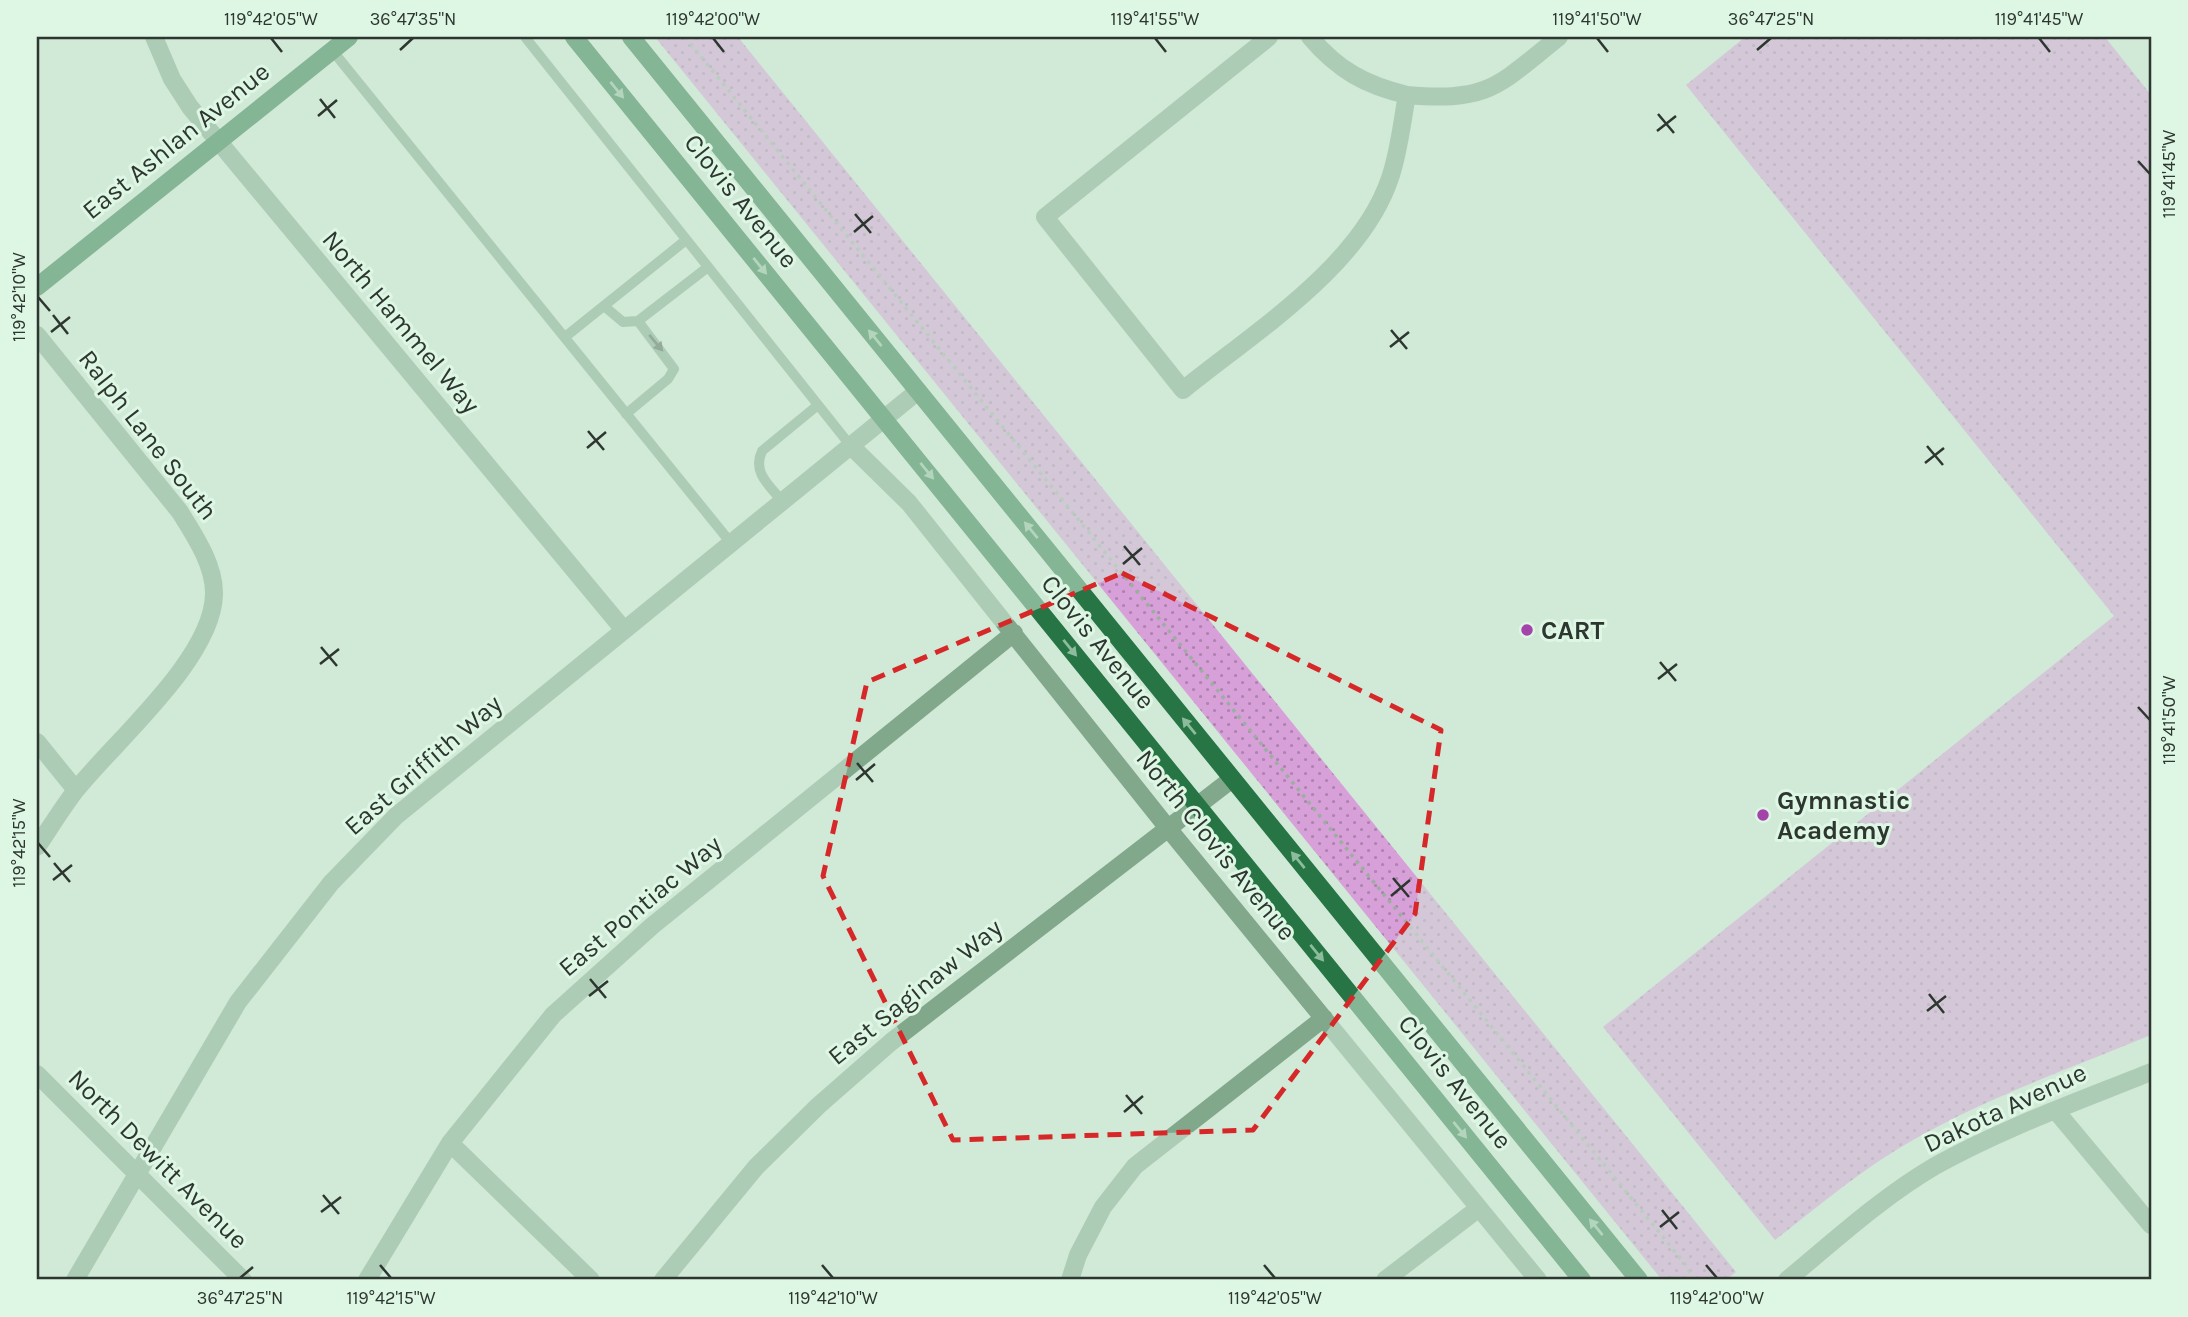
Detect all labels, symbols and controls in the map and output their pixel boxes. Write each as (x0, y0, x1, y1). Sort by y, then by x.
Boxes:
text: 119°42'05"W (224, 8, 318, 30)
text: 36°47'35"N (370, 8, 456, 30)
text: 119°42'00"W (666, 8, 760, 30)
text: 119°41'55"W (1111, 8, 1199, 30)
text: 119°41'50"W (1552, 8, 1642, 30)
text: 36°47'25"N (1728, 8, 1814, 30)
text: 119°41'45"W (1995, 8, 2083, 30)
street label: East Ashlan Avenue (76, 56, 276, 226)
one-way arrow (609, 81, 624, 98)
street label: Clovis Avenue (677, 128, 805, 274)
text: 119°41'45"W (2158, 130, 2180, 218)
street label: North Hammel Way (316, 224, 486, 420)
text: 119°42'10"W (8, 252, 30, 342)
one-way arrow (753, 257, 768, 275)
one-way arrow (868, 329, 883, 347)
one-way arrow (648, 335, 663, 352)
street label: Ralph Lane South (72, 344, 224, 526)
one-way arrow (919, 462, 934, 480)
one-way arrow (1023, 521, 1038, 539)
street label: Clovis Avenue (1034, 569, 1162, 715)
place label: CART (1541, 615, 1604, 646)
marker: CART (1519, 622, 1535, 638)
one-way arrow (1062, 639, 1077, 657)
text: 119°41'50"W (2158, 675, 2180, 765)
street label: East Griffith Way (338, 688, 508, 842)
one-way arrow (1182, 717, 1197, 735)
street label: North Clovis Avenue (1129, 743, 1303, 947)
place label: Gymnastic Academy (1777, 785, 1910, 846)
text: 119°42'15"W (8, 798, 30, 888)
marker: Gymnastic Academy (1755, 807, 1771, 823)
street label: East Pontiac Way (552, 829, 728, 983)
one-way arrow (1291, 852, 1306, 870)
street label: East Saginaw Way (822, 912, 1008, 1072)
one-way arrow (1309, 944, 1324, 962)
street label: Clovis Avenue (1391, 1009, 1519, 1155)
street label: Dakota Avenue (1919, 1057, 2091, 1159)
street label: North Dewitt Avenue (62, 1063, 254, 1255)
one-way arrow (1452, 1122, 1467, 1139)
one-way arrow (1588, 1219, 1603, 1237)
text: 36°47'25"N (197, 1287, 283, 1309)
text: 119°42'15"W (346, 1287, 436, 1309)
text: 119°42'10"W (788, 1287, 878, 1309)
text: 119°42'05"W (1228, 1287, 1322, 1309)
text: 119°42'00"W (1670, 1287, 1764, 1309)

